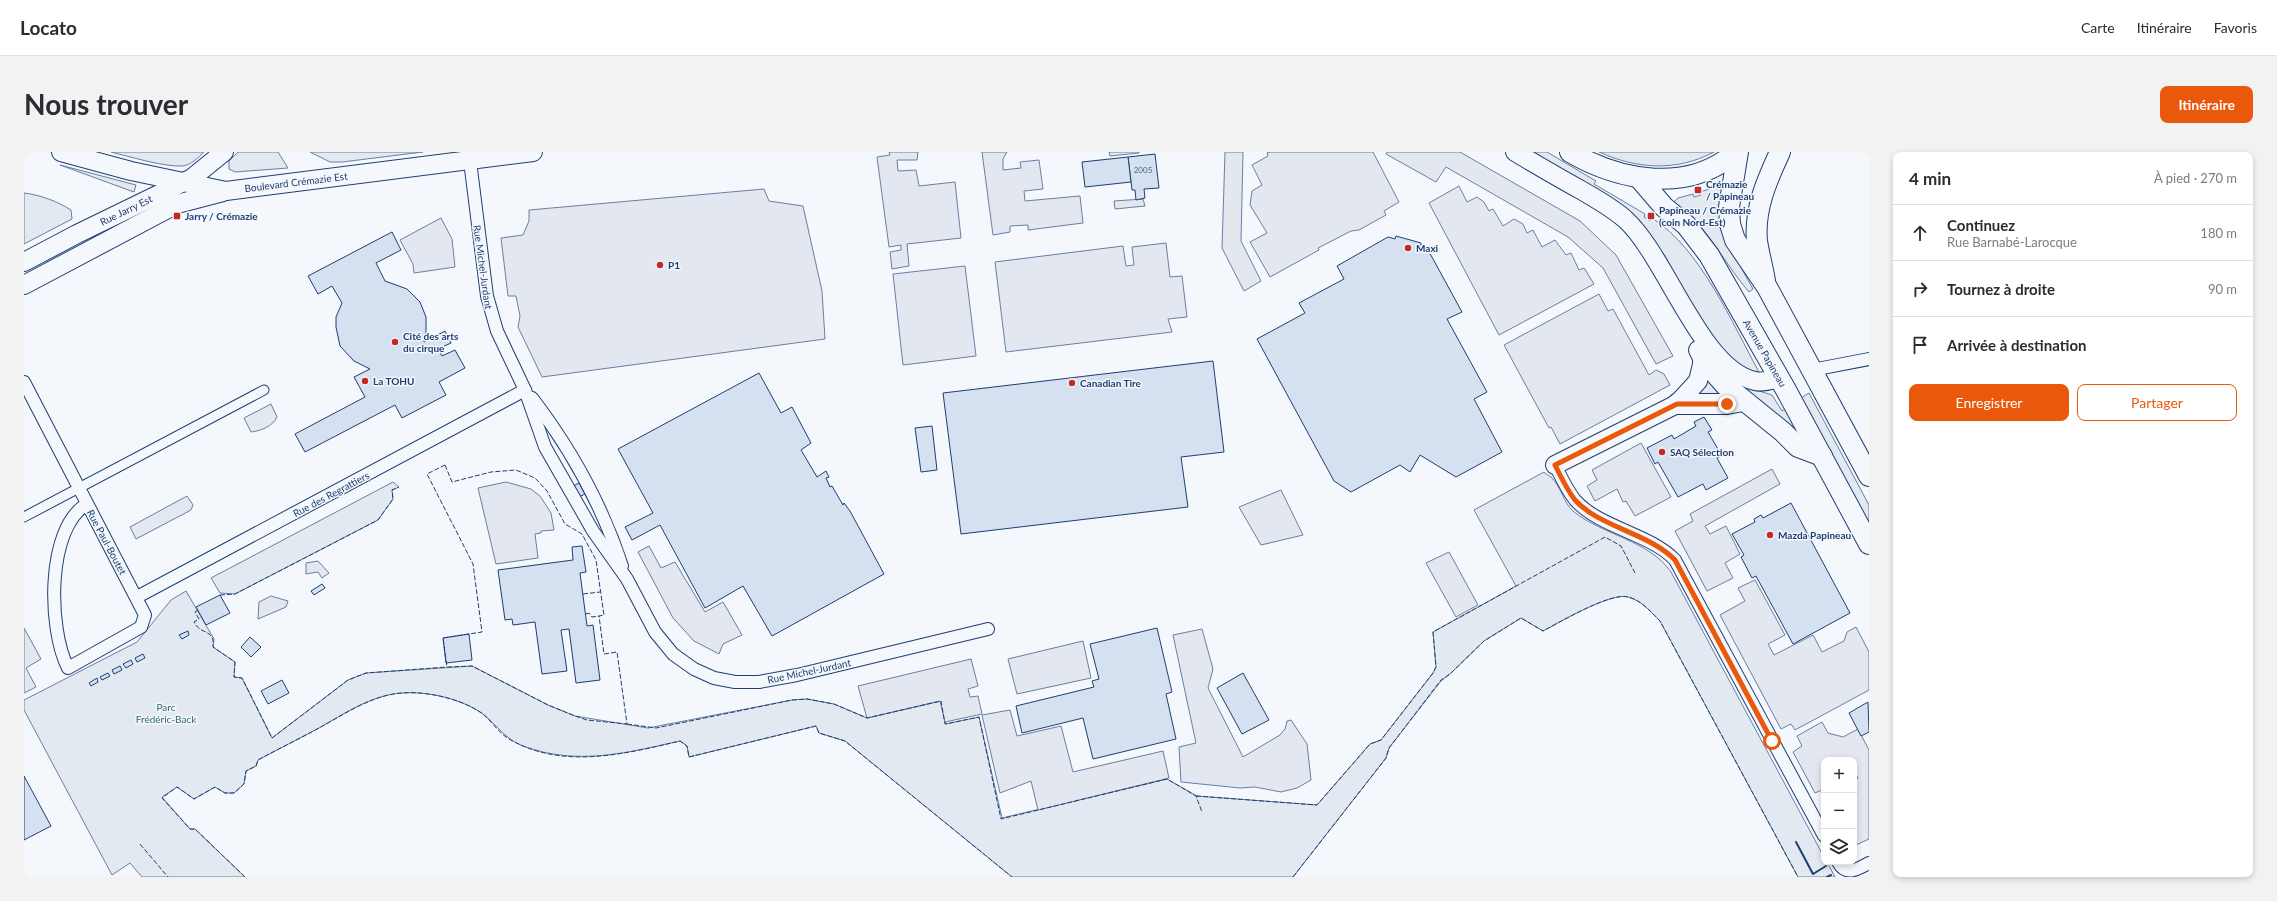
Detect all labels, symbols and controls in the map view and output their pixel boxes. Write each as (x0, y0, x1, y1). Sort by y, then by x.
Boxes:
text: Locato (20, 16, 77, 39)
text: Carte (2081, 19, 2115, 36)
text: Itinéraire (2137, 19, 2192, 36)
text: Favoris (2214, 19, 2257, 36)
button: Itinéraire (2160, 86, 2253, 123)
text: Nous trouver (24, 87, 188, 121)
house number: 2005 (1134, 165, 1153, 175)
text: 4 min (1909, 168, 1951, 189)
street label: Boulevard Crémazie Est (244, 170, 349, 194)
text: À pied · 270 m (2154, 170, 2237, 186)
place label: Crémazie / Papineau (1706, 178, 1754, 202)
marker: Crémazie / Papineau (1693, 185, 1703, 195)
street label: Rue Jarry Est (98, 192, 154, 228)
place label: Papineau / Crémazie (coin Nord-Est) (1659, 204, 1752, 228)
place label: Jarry / Crémazie (185, 210, 258, 222)
marker: Jarry / Crémazie (172, 211, 182, 221)
marker: Papineau / Crémazie (coin Nord-Est) (1646, 211, 1656, 221)
text: Continuez (1947, 216, 2015, 234)
icon: ahead (1909, 222, 1931, 244)
street label: Rue Michel-Jurdant (471, 224, 495, 310)
text: 180 m (2200, 225, 2237, 241)
text: Rue Barnabé-Larocque (1947, 234, 2077, 250)
place label: Maxi (1416, 242, 1439, 254)
marker: Maxi (1403, 243, 1413, 253)
place label: P1 (668, 259, 680, 271)
marker: P1 (655, 260, 665, 270)
icon: right (1909, 278, 1931, 300)
text: Tournez à droite (1947, 280, 2055, 298)
text: 90 m (2208, 281, 2237, 297)
street label: Avenue Papineau (1741, 317, 1789, 389)
place label: Cité des arts du cirque (403, 330, 459, 354)
icon: arrive (1909, 334, 1931, 356)
text: Arrivée à destination (1947, 336, 2086, 354)
marker: Cité des arts du cirque (390, 337, 400, 347)
place label: La TOHU (373, 375, 414, 387)
marker: La TOHU (360, 376, 370, 386)
place label: Canadian Tire (1080, 377, 1142, 389)
marker: Canadian Tire (1067, 378, 1077, 388)
button: Enregistrer (1909, 384, 2069, 421)
button: Partager (2077, 384, 2237, 421)
route end (1718, 395, 1736, 413)
place label: SAQ Sélection (1670, 446, 1734, 458)
marker: SAQ Sélection (1657, 447, 1667, 457)
street label: Rue des Regrattiers (291, 469, 371, 519)
street label: Rue Paul-Boutet (85, 507, 129, 577)
place label: Mazda Papineau (1778, 529, 1851, 541)
marker: Mazda Papineau (1765, 530, 1775, 540)
street label: Rue Michel-Jurdant (766, 656, 852, 686)
park label: Parc Frédéric-Back (136, 701, 197, 725)
route start (1763, 732, 1781, 750)
map controls (1821, 757, 1857, 865)
button: + (1821, 757, 1857, 793)
button: − (1821, 793, 1857, 829)
button: layers (1821, 829, 1857, 865)

